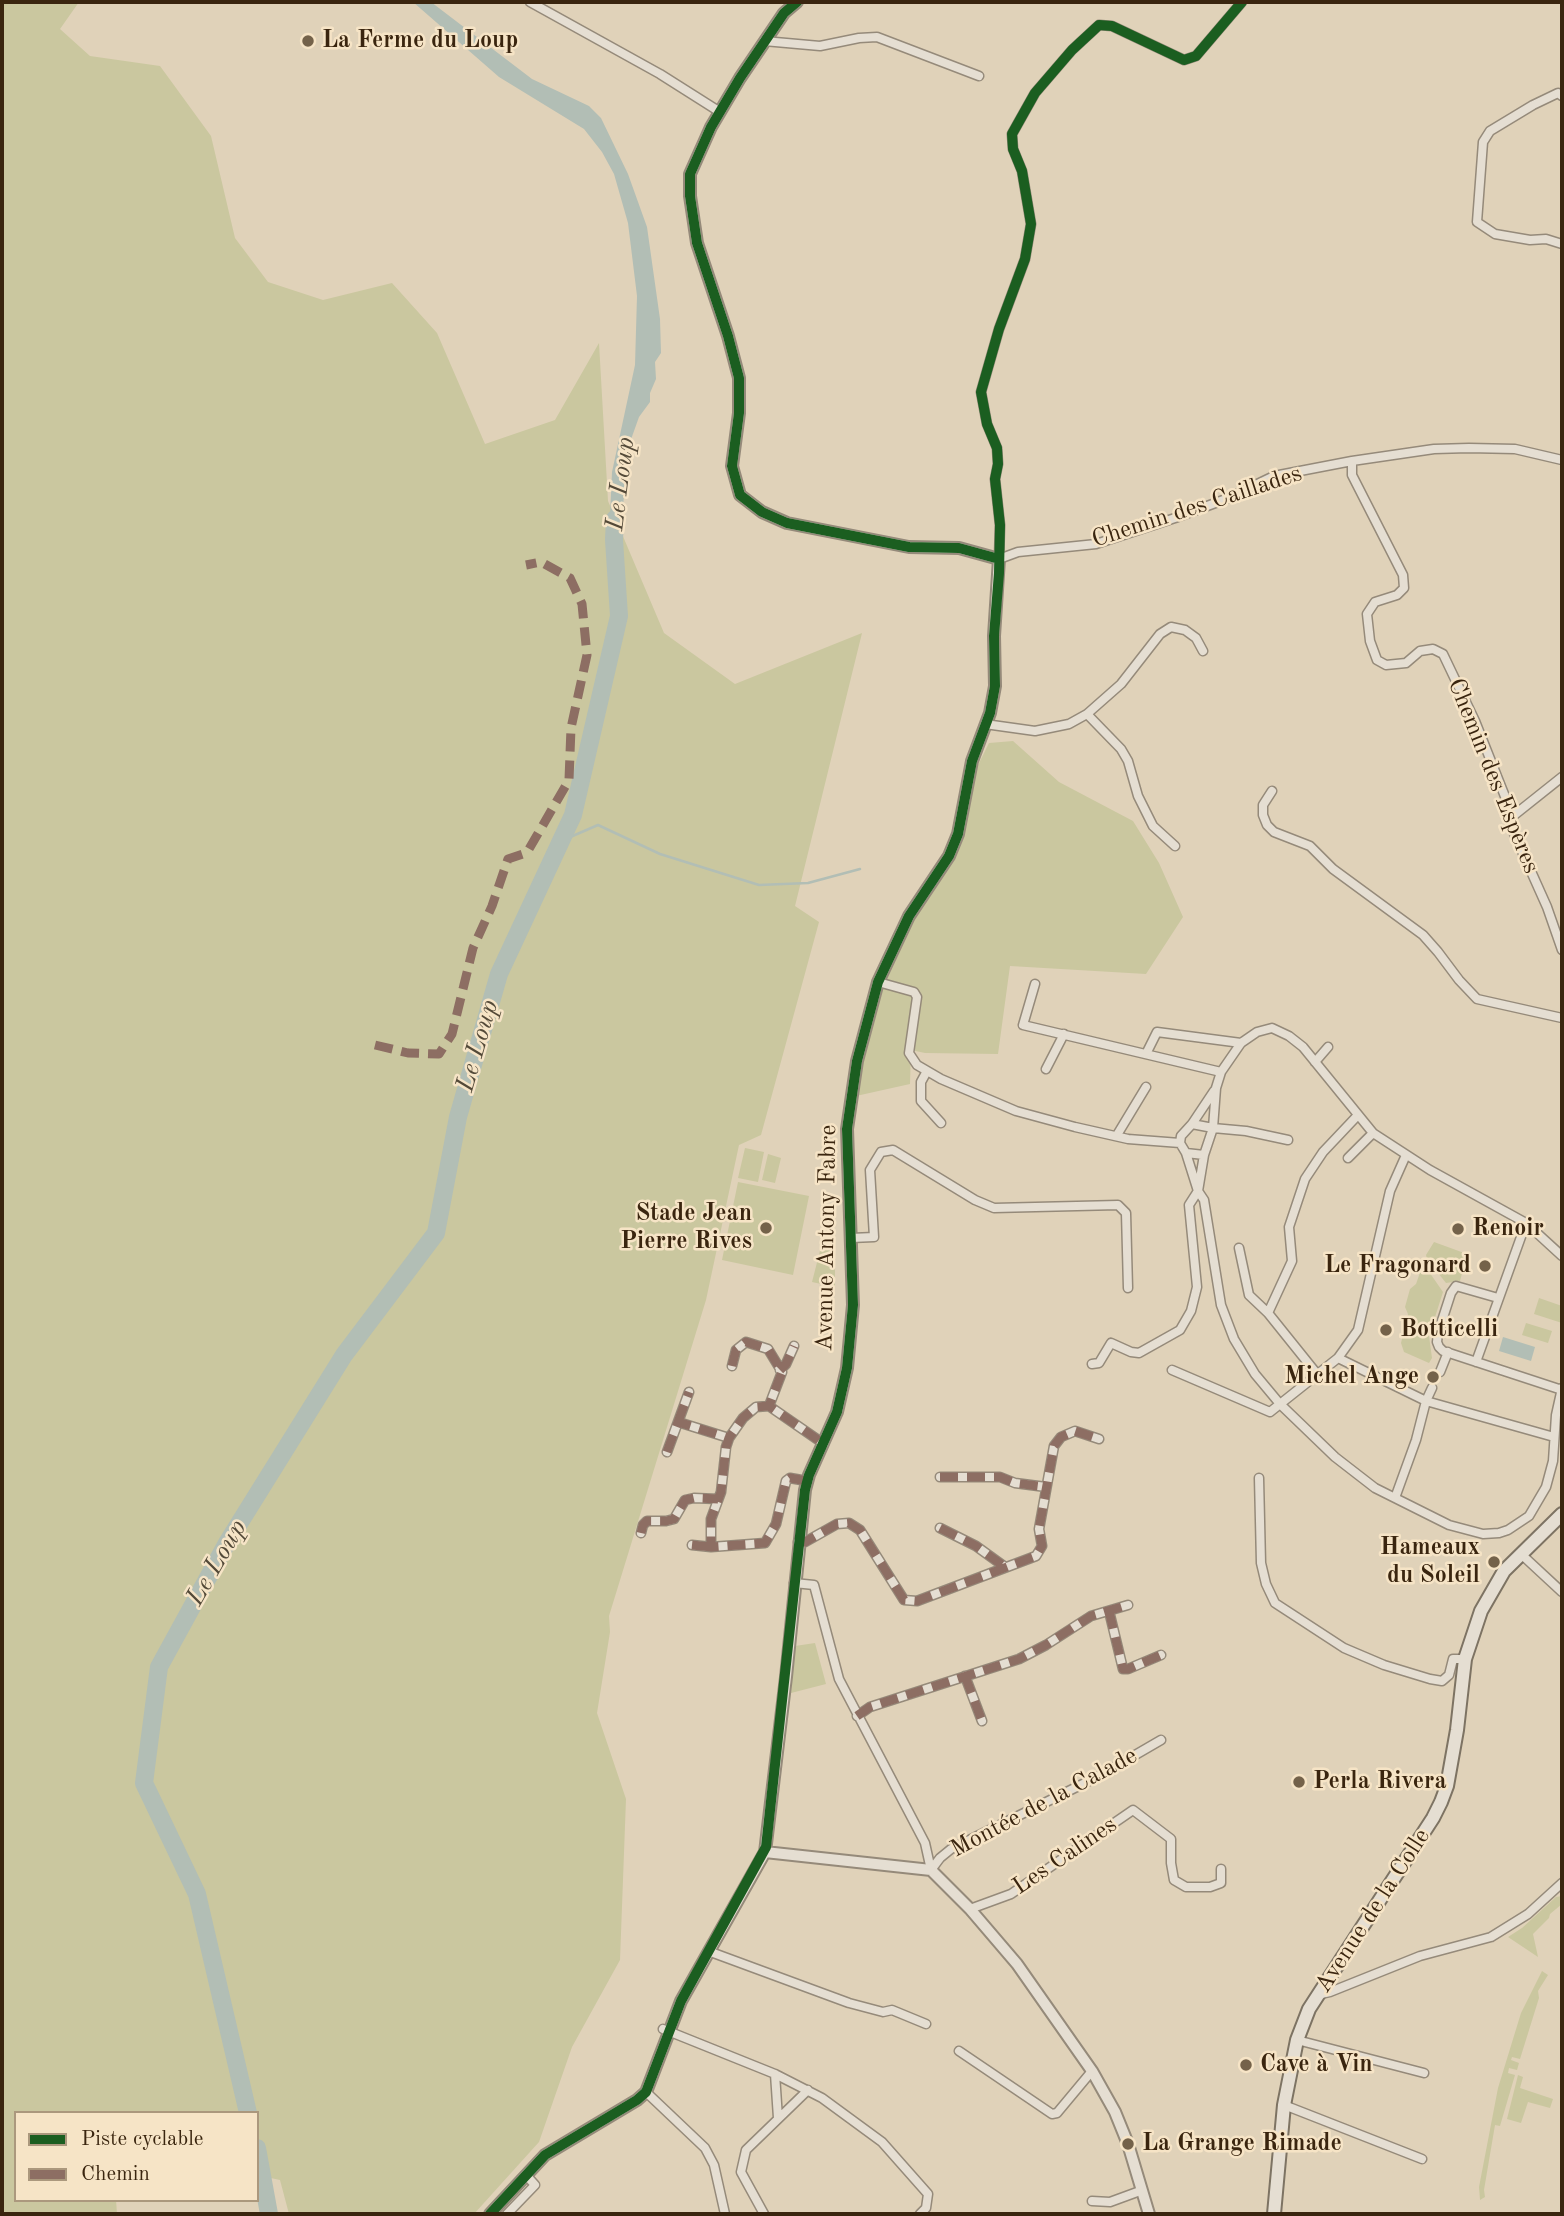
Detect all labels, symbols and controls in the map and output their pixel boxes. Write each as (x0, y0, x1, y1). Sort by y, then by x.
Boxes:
place label: La Ferme du Loup (322, 27, 518, 55)
marker: La Ferme du Loup (300, 33, 316, 49)
water label: Le Loup (600, 435, 642, 533)
street label: Chemin des Caillades (1088, 459, 1306, 555)
street label: Chemin des Espères (1441, 674, 1545, 878)
water label: Le Loup (450, 996, 506, 1096)
street label: Avenue Antony Fabre (811, 1124, 843, 1352)
place label: Stade Jean Pierre Rives (620, 1200, 752, 1256)
place label: Renoir (1472, 1215, 1544, 1243)
marker: Stade Jean Pierre Rives (758, 1220, 774, 1236)
marker: Renoir (1450, 1221, 1466, 1237)
place label: Le Fragonard (1324, 1252, 1471, 1280)
marker: Le Fragonard (1477, 1258, 1493, 1274)
place label: Botticelli (1400, 1316, 1498, 1344)
marker: Botticelli (1378, 1322, 1394, 1338)
place label: Michel Ange (1284, 1363, 1419, 1391)
marker: Michel Ange (1425, 1369, 1441, 1385)
water label: Le Loup (180, 1514, 254, 1612)
place label: Hameaux du Soleil (1380, 1534, 1480, 1590)
marker: Hameaux du Soleil (1486, 1554, 1502, 1570)
street label: Montée de la Calade (946, 1742, 1142, 1864)
place label: Perla Rivera (1313, 1768, 1447, 1796)
marker: Perla Rivera (1291, 1774, 1307, 1790)
street label: Les Calines (1007, 1811, 1123, 1901)
street label: Avenue de la Colle (1309, 1823, 1437, 1999)
place label: Cave à Vin (1260, 2051, 1373, 2079)
marker: Cave à Vin (1238, 2057, 1254, 2073)
legend (14, 2111, 259, 2202)
text: Piste cyclable (81, 2129, 204, 2150)
place label: La Grange Rimade (1142, 2130, 1342, 2158)
marker: La Grange Rimade (1120, 2136, 1136, 2152)
text: Chemin (81, 2164, 150, 2185)

